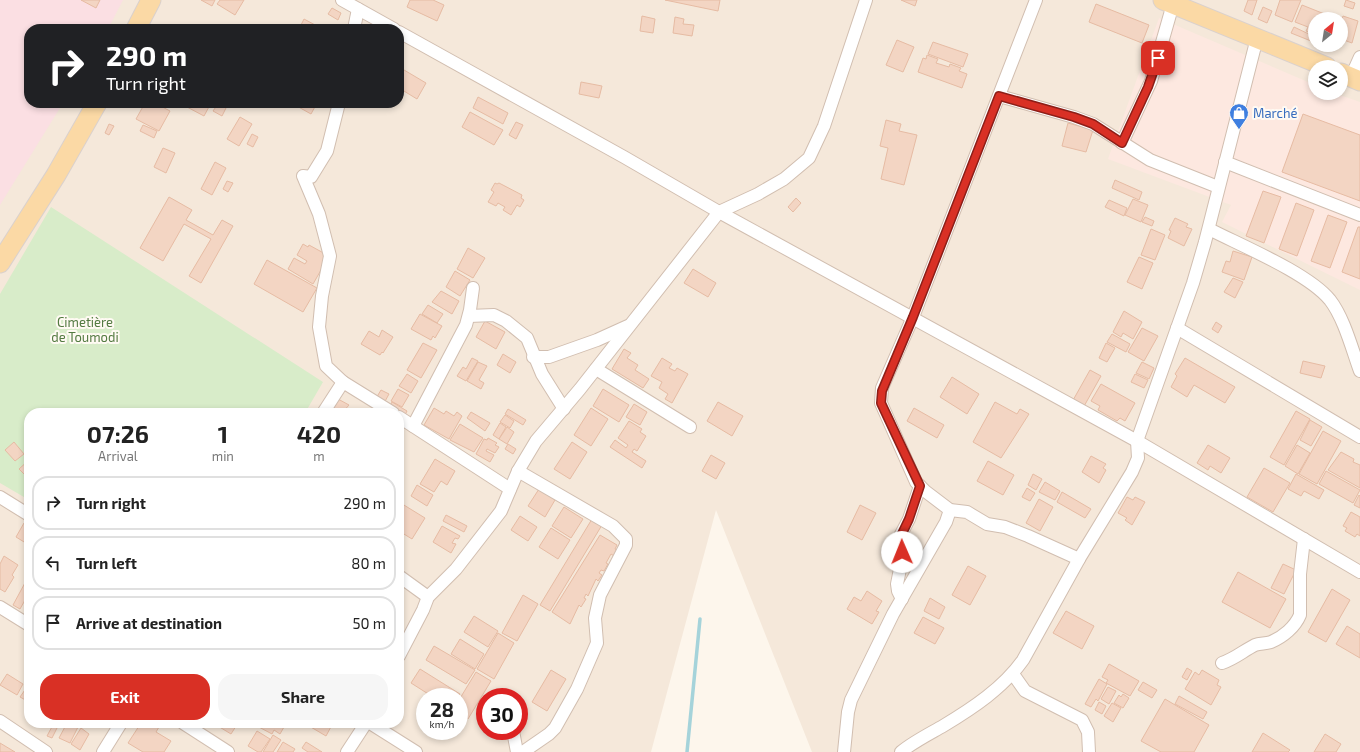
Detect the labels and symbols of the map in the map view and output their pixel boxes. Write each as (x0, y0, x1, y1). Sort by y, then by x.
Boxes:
north arrow (1308, 12, 1348, 52)
pin (1141, 41, 1175, 75)
shop icon: Marché (1228, 102, 1250, 130)
place label: Marché (1253, 105, 1297, 121)
park label: Cimetière de Toumodi (51, 314, 119, 345)
position arrow (881, 531, 923, 573)
speed limit sign: 30 (476, 688, 528, 740)

